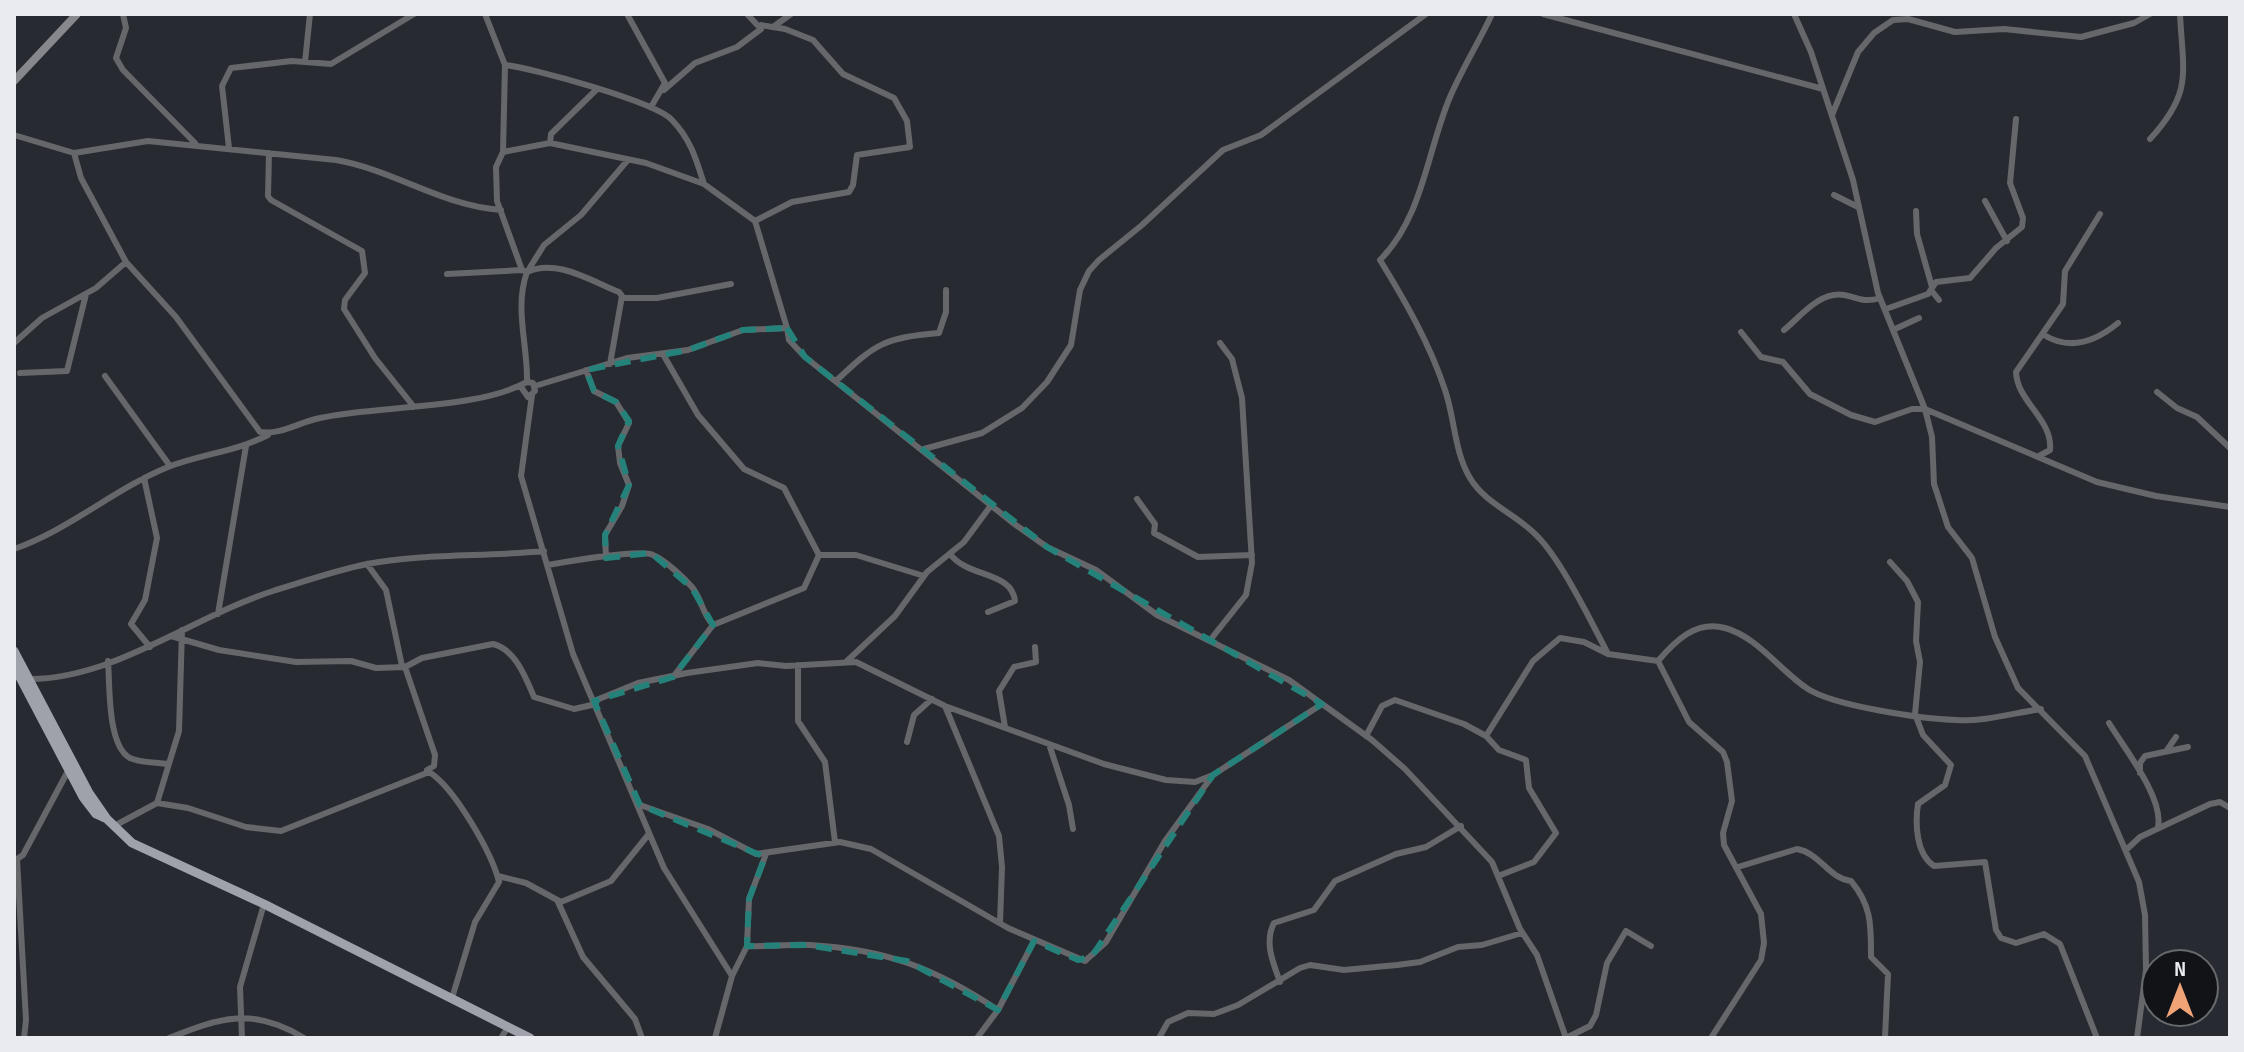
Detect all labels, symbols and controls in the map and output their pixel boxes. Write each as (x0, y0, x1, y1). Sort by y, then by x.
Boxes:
north arrow (2140, 948, 2220, 1028)
text: N (2174, 956, 2186, 983)

